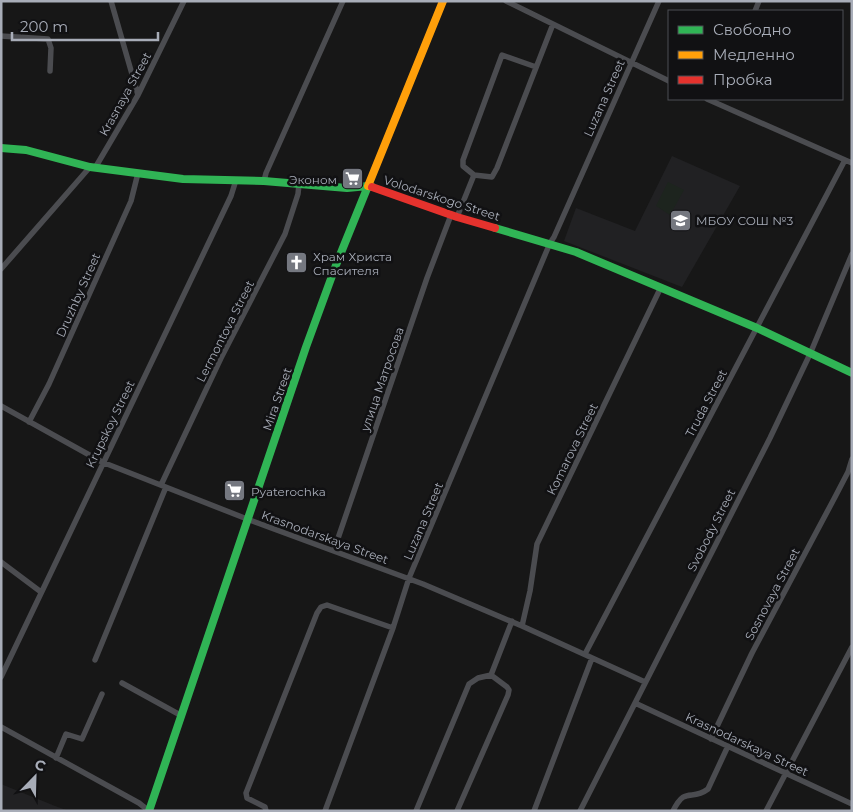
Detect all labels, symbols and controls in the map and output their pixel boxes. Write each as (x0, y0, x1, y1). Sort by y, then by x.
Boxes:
scale bar (12, 10, 159, 42)
legend (668, 10, 843, 100)
text: 200 m (20, 17, 68, 36)
text: Свободно (713, 20, 791, 39)
text: Медленно (713, 45, 795, 64)
street label: Krasnaya Street (96, 49, 154, 138)
street label: Luzana Street (580, 57, 628, 139)
text: Пробка (713, 70, 772, 89)
supermarket icon: Эконом (341, 167, 365, 191)
place label: Эконом (289, 172, 337, 187)
street label: Volodarskogo Street (382, 172, 502, 224)
school or university icon: МБОУ СОШ №3 (668, 208, 692, 232)
place label: МБОУ СОШ №3 (696, 213, 794, 228)
place label: Храм Христа Спасителя (313, 249, 392, 278)
street label: Druzhby Street (53, 250, 103, 340)
church icon: Храм Христа Спасителя (285, 251, 309, 275)
street label: Lermontova Street (193, 278, 257, 384)
street label: улица Матросова (357, 325, 407, 434)
street label: Mira Street (259, 365, 295, 432)
street label: Truda Street (682, 367, 730, 439)
street label: Krupskoy Street (82, 378, 138, 470)
street label: Komarova Street (543, 400, 601, 497)
supermarket icon: Pyaterochka (223, 479, 247, 503)
street label: Luzana Street (400, 480, 446, 562)
place label: Pyaterochka (251, 484, 326, 499)
street label: Svobody Street (684, 486, 738, 574)
street label: Krasnodarskaya Street (260, 507, 391, 567)
street label: Sosnovaya Street (741, 545, 803, 643)
street label: Krasnodarskaya Street (683, 709, 811, 779)
north arrow (10, 752, 60, 802)
text: С (32, 755, 48, 775)

